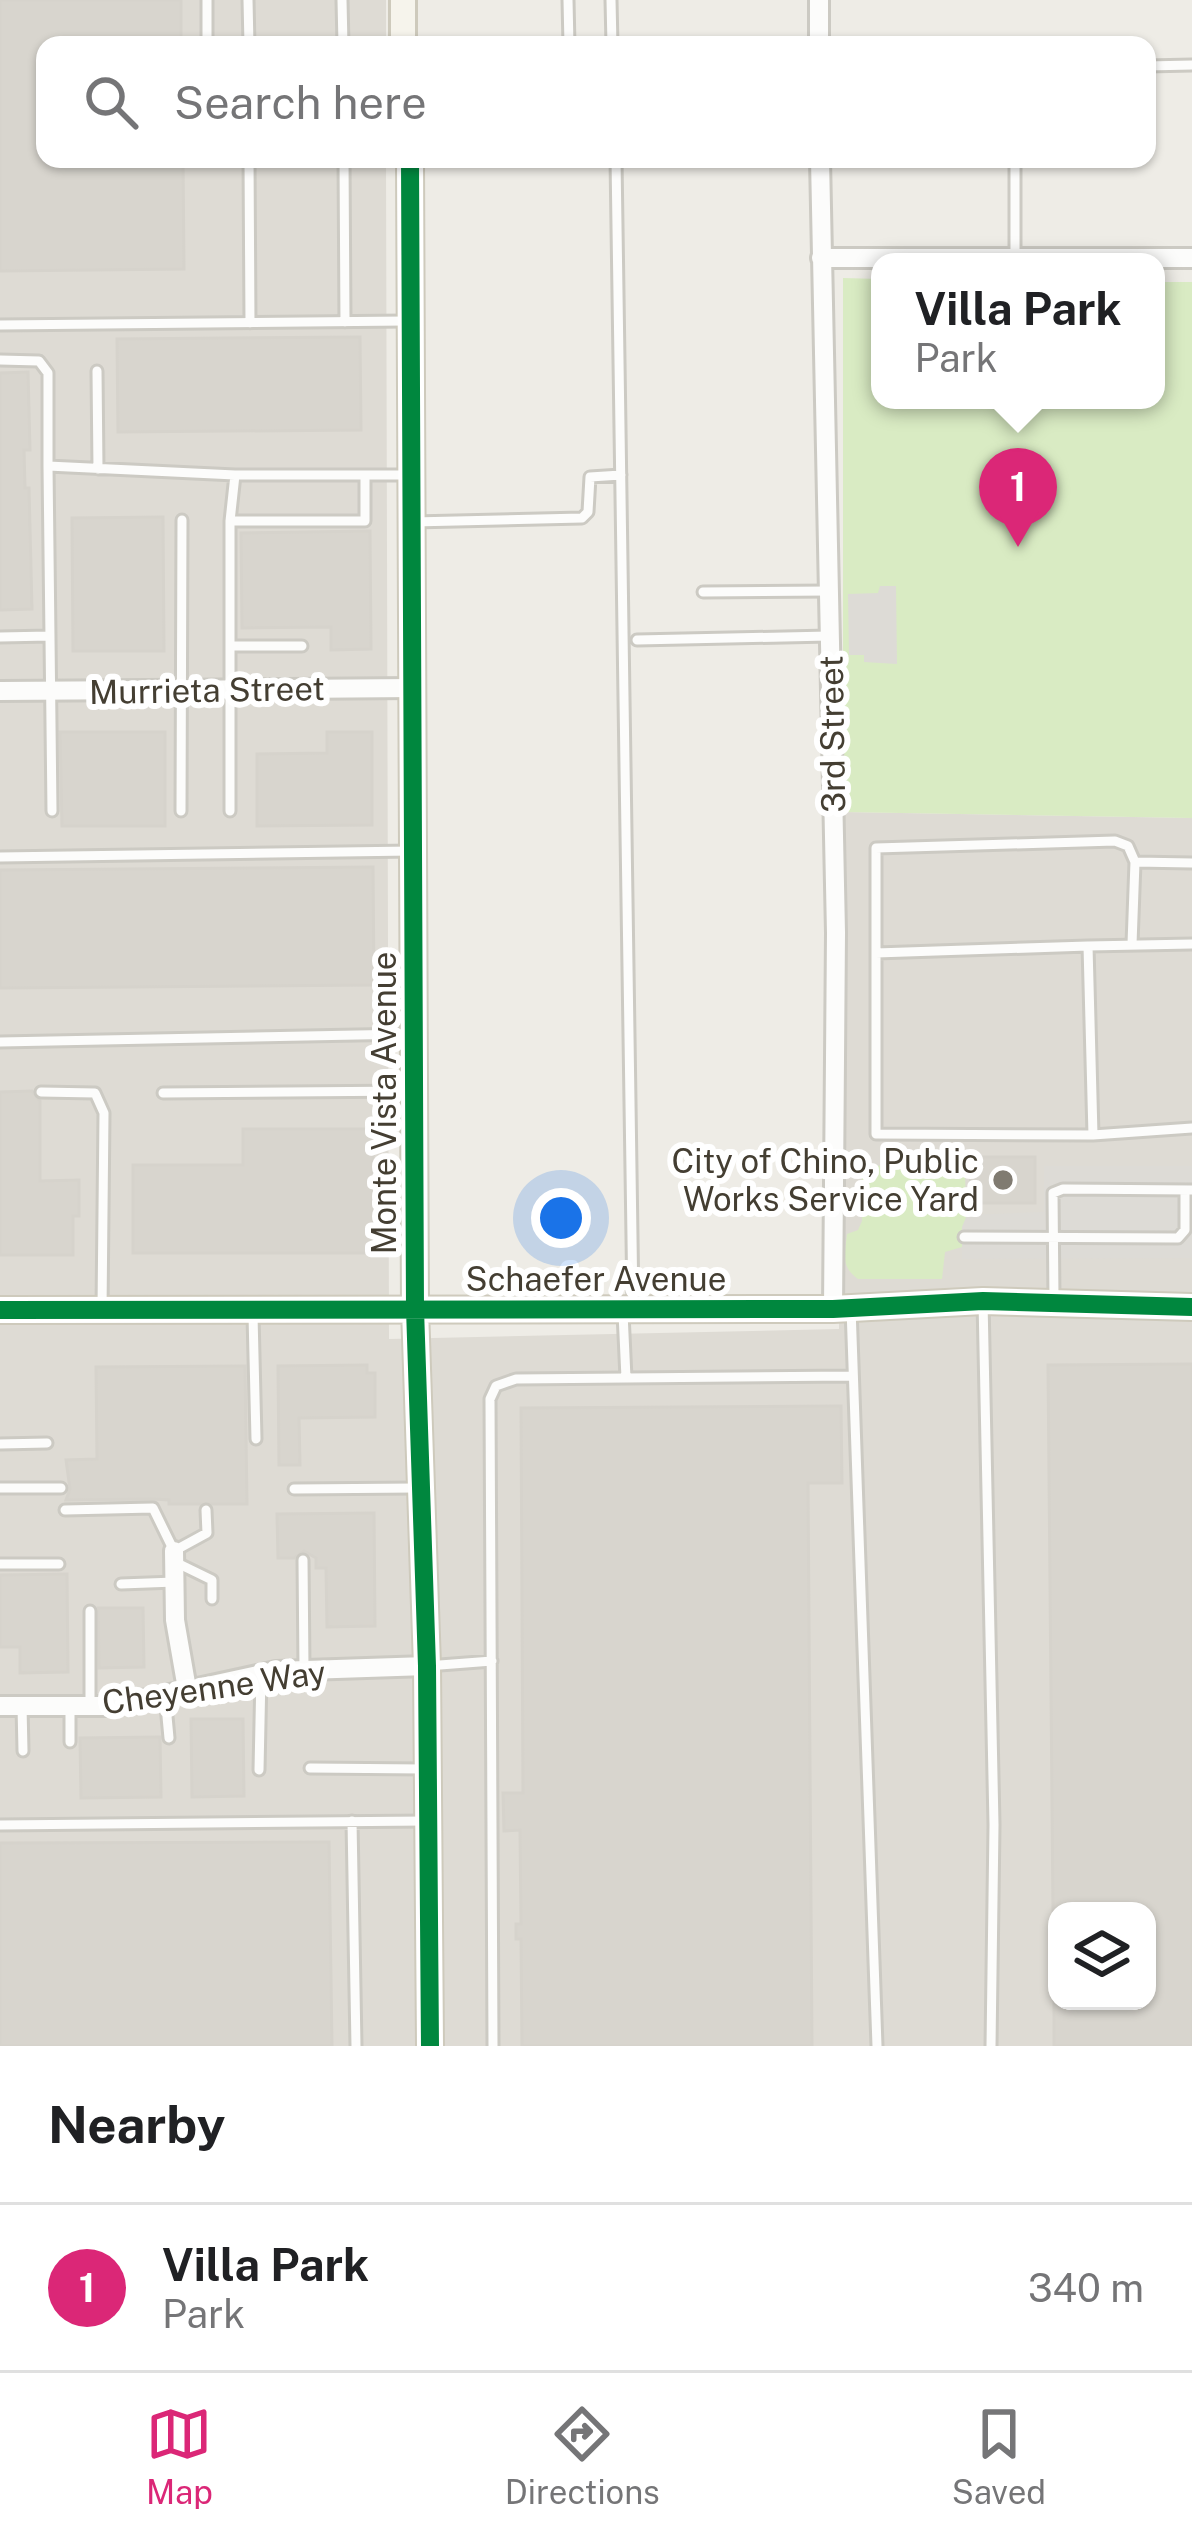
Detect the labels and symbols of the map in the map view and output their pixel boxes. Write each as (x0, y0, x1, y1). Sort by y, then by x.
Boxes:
pin: 1 (979, 448, 1057, 547)
street label: 3rd Street (812, 655, 852, 813)
street label: Murrieta Street (89, 669, 325, 711)
street label: Monte Vista Avenue (365, 951, 403, 1255)
place label: City of Chino, Public Works Service Yard (672, 1142, 979, 1218)
marker: City of Chino, Public Works Service Yard (990, 1167, 1016, 1193)
your location (531, 1188, 591, 1248)
street label: Schaefer Avenue (466, 1260, 726, 1298)
street label: Cheyenne Way (100, 1652, 328, 1722)

